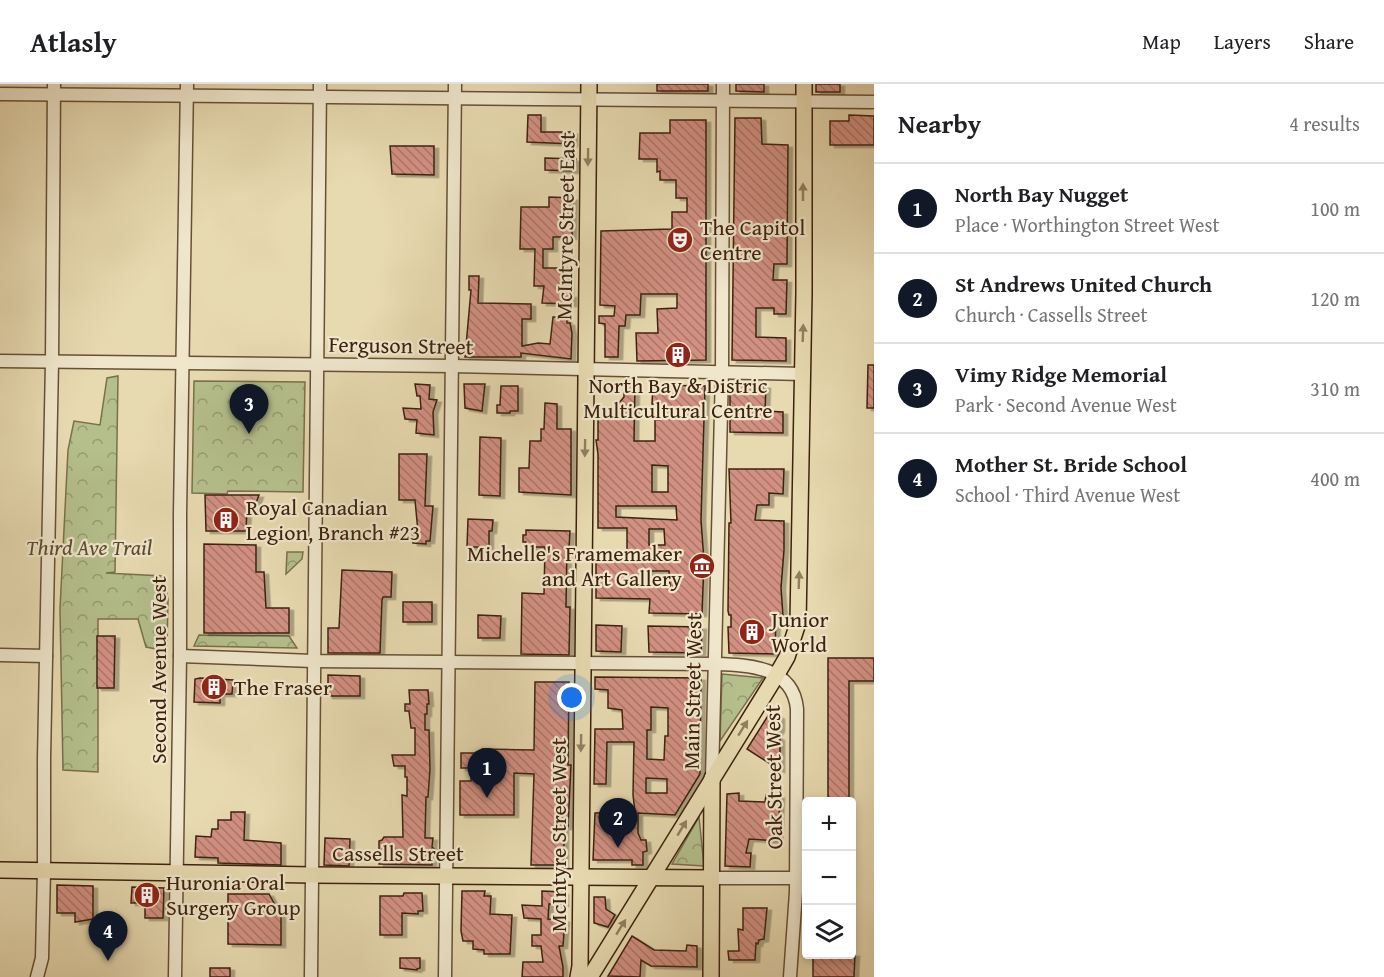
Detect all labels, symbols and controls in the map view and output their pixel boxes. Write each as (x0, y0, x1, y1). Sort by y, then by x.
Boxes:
text: Atlasly (30, 21, 117, 62)
text: Map (1142, 26, 1181, 57)
text: Layers (1214, 26, 1271, 57)
text: Share (1304, 26, 1354, 57)
text: Nearby (898, 104, 981, 143)
text: 4 results (1289, 109, 1360, 138)
street label: McIntyre Street East (547, 131, 583, 320)
one-way arrow (583, 148, 593, 167)
text: North Bay Nugget (955, 178, 1128, 210)
one-way arrow (798, 183, 808, 202)
text: 1 (912, 194, 923, 223)
text: 100 m (1310, 194, 1360, 223)
text: Place · Worthington Street West (955, 210, 1219, 239)
place label: The Capitol Centre (700, 211, 805, 268)
theatre icon: The Capitol Centre (665, 225, 695, 255)
text: St Andrews United Church (955, 268, 1212, 300)
text: 2 (912, 284, 923, 313)
text: 120 m (1310, 284, 1360, 313)
text: Church · Cassells Street (955, 300, 1148, 329)
one-way arrow (798, 324, 808, 343)
street label: Ferguson Street (328, 328, 474, 362)
building icon: North Bay & Distric Multicultural Centre (663, 340, 693, 370)
text: Vimy Ridge Memorial (955, 358, 1167, 390)
place label: North Bay & Distric Multicultural Centre (583, 369, 773, 426)
text: 3 (912, 374, 923, 403)
text: 310 m (1310, 374, 1360, 403)
pin: 3 (230, 384, 268, 434)
text: Park · Second Avenue West (955, 390, 1177, 419)
one-way arrow (580, 439, 590, 458)
text: Mother St. Bride School (955, 448, 1187, 480)
text: 4 (912, 464, 923, 493)
text: 400 m (1310, 464, 1360, 493)
text: School · Third Avenue West (955, 480, 1180, 509)
place label: Royal Canadian Legion, Branch #23 (246, 491, 420, 548)
building icon: Royal Canadian Legion, Branch #23 (211, 505, 241, 535)
park label: Third Ave Trail (26, 531, 152, 563)
place label: Michelle's Framemaker and Art Gallery (467, 537, 682, 594)
museum icon: Michelle's Framemaker and Art Gallery (687, 551, 717, 581)
one-way arrow (795, 570, 804, 589)
street label: Second Avenue West (142, 576, 174, 764)
place label: Junior World (768, 603, 829, 660)
street label: Main Street West (675, 612, 709, 770)
building icon: Junior World (737, 617, 767, 647)
place label: The Fraser (234, 671, 332, 703)
building icon: The Fraser (199, 672, 229, 702)
your location (557, 683, 586, 712)
street label: Oak Street West (756, 704, 790, 850)
one-way arrow (738, 720, 749, 737)
one-way arrow (577, 733, 586, 752)
street label: McIntyre Street West (542, 737, 574, 932)
pin: 1 (468, 748, 506, 798)
map controls (802, 797, 856, 959)
button: + (802, 797, 856, 851)
pin: 2 (598, 798, 638, 848)
one-way arrow (677, 819, 687, 836)
street label: Cassells Street (332, 837, 464, 869)
button: − (802, 851, 856, 905)
place label: Huronia Oral Surgery Group (166, 866, 301, 923)
building icon: Huronia Oral Surgery Group (132, 880, 162, 910)
button: layers (802, 905, 856, 959)
pin: 4 (88, 912, 128, 961)
one-way arrow (615, 920, 627, 936)

